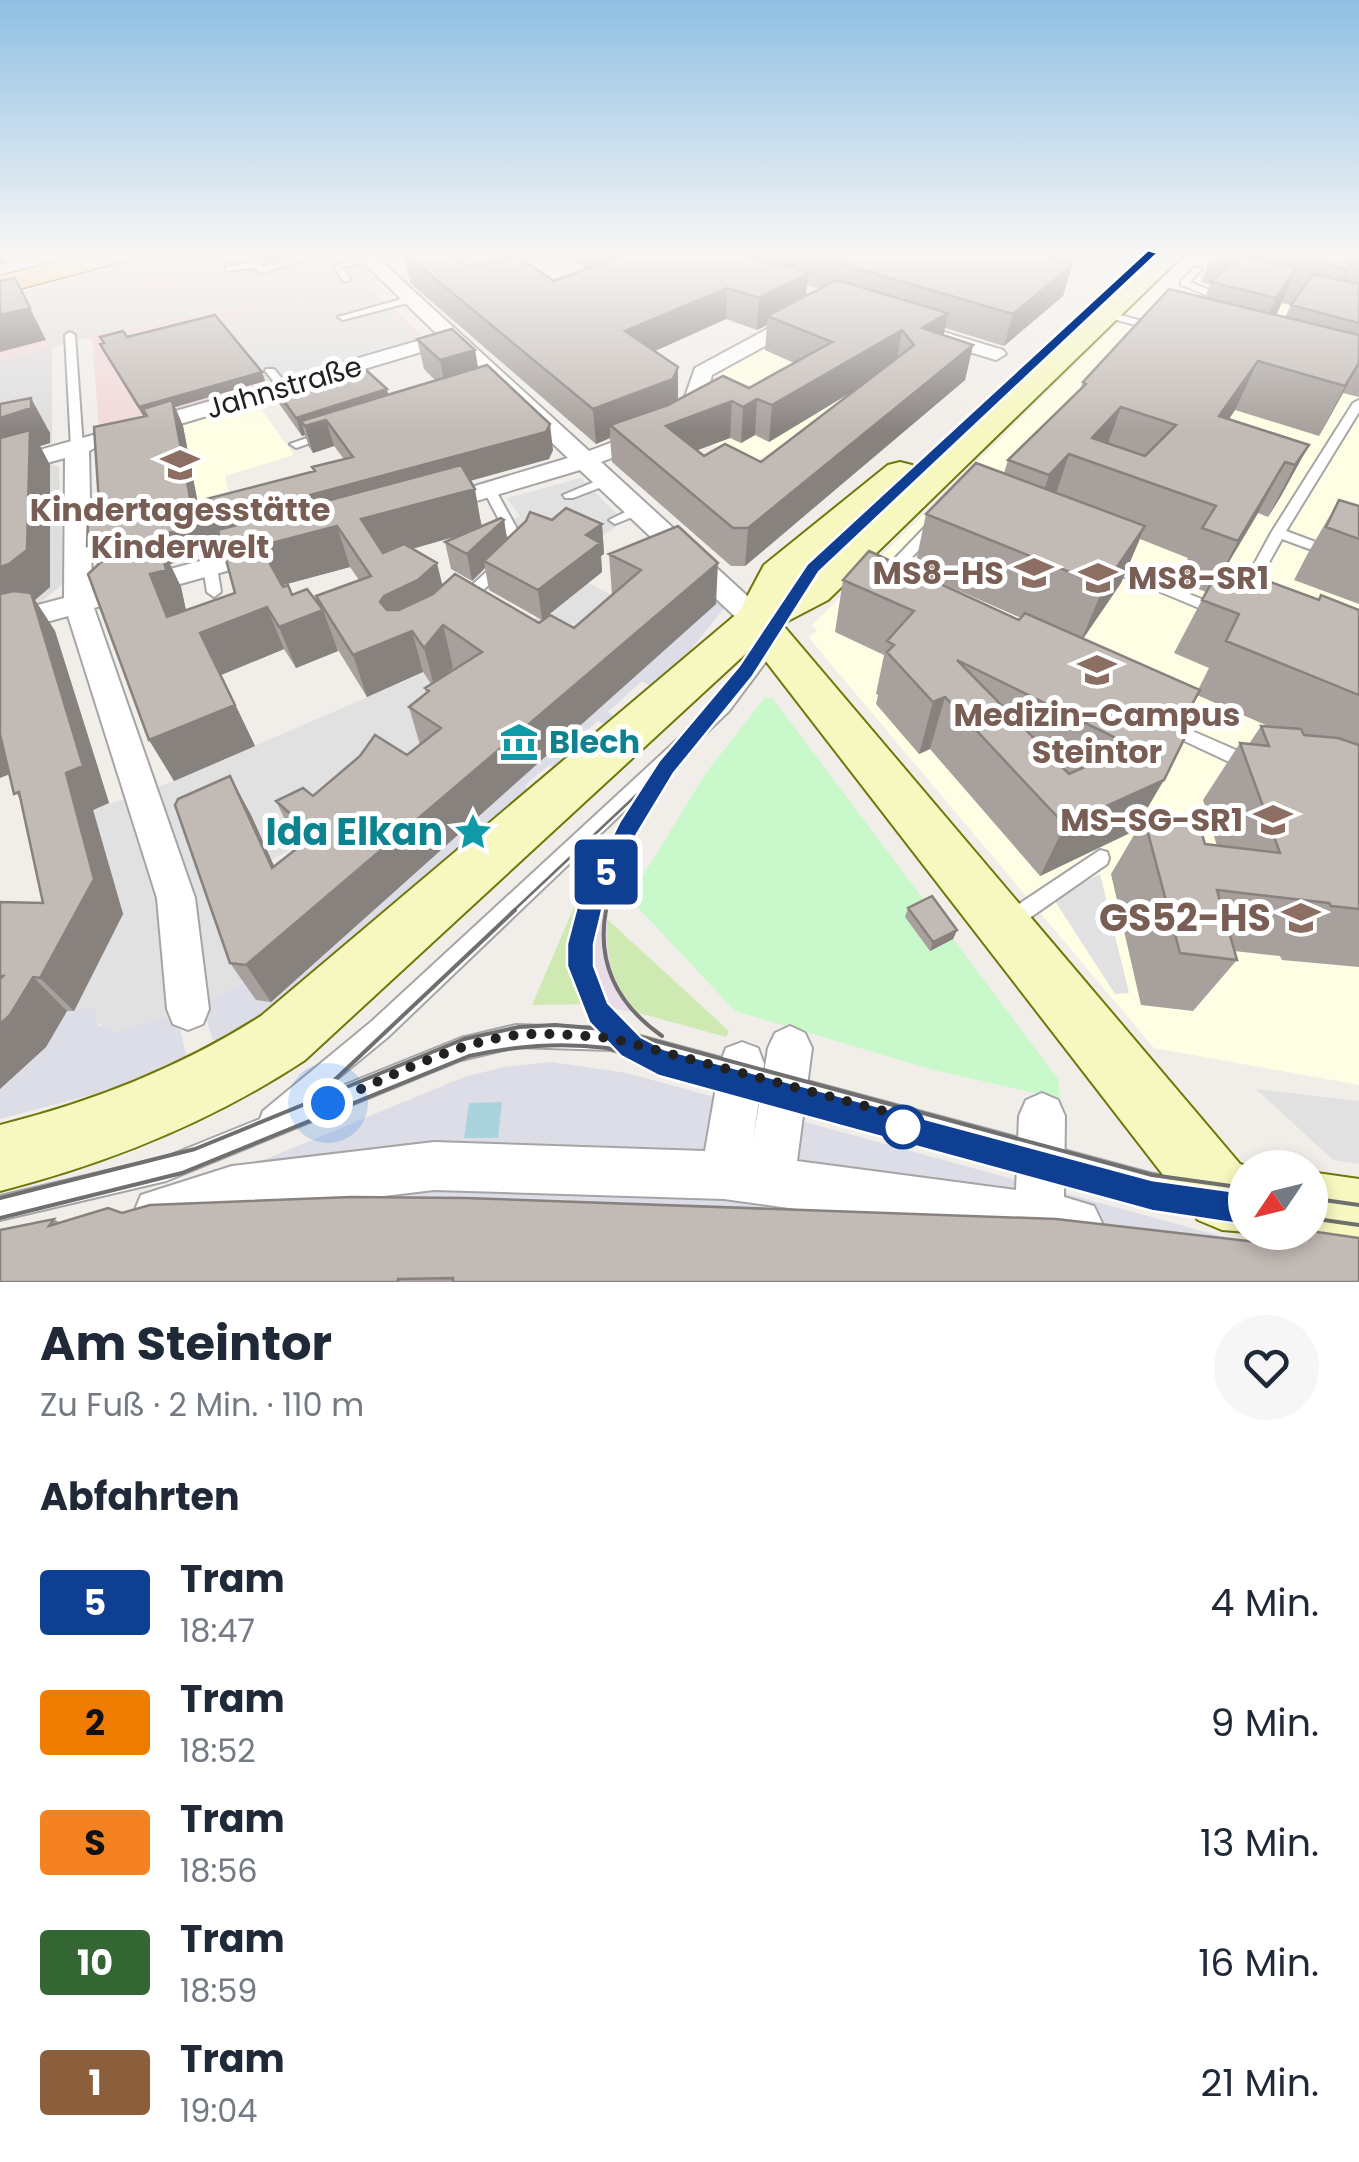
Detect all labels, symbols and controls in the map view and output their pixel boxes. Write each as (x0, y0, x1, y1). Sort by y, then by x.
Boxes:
street label: Jahnstraße (202, 347, 367, 428)
school or university icon: Kindertagesstätte Kinderwelt (159, 444, 201, 486)
place label: Kindertagesstätte Kinderwelt (30, 487, 330, 569)
place label: MS8-HS (873, 550, 1004, 595)
school or university icon: MS8-HS (1013, 552, 1055, 594)
place label: MS8-SR1 (1128, 555, 1269, 600)
school or university icon: MS8-SR1 (1077, 557, 1119, 599)
school or university icon: Medizin-Campus Steintor (1076, 649, 1118, 691)
place label: Medizin-Campus Steintor (954, 692, 1240, 774)
place label: Blech (549, 719, 640, 764)
museum icon: Blech (498, 721, 540, 763)
place label: MS-SG-SR1 (1060, 797, 1243, 842)
school or university icon: MS-SG-SR1 (1252, 799, 1294, 841)
place label: Ida Elkan (265, 805, 443, 858)
place icon: Ida Elkan (452, 811, 494, 853)
line badge: 5 (574, 840, 638, 904)
text: 5 (595, 848, 617, 897)
place label: GS52-HS (1099, 891, 1271, 944)
school or university icon: GS52-HS (1280, 897, 1322, 939)
your location (303, 1078, 353, 1128)
unlabelled marker (882, 1106, 924, 1148)
north arrow (1228, 1150, 1328, 1250)
map controls (1228, 1150, 1328, 1250)
text: Am Steintor (40, 1310, 332, 1377)
button: heart (1214, 1315, 1319, 1420)
text: Zu Fuß · 2 Min. · 110 m (40, 1382, 364, 1427)
text: Abfahrten (40, 1470, 240, 1523)
text: Tram (180, 1552, 285, 1605)
text: 4 Min. (1211, 1576, 1319, 1629)
text: 5 (84, 1578, 106, 1627)
text: 18:47 (180, 1608, 255, 1653)
text: Tram (180, 1672, 285, 1725)
text: 9 Min. (1211, 1696, 1319, 1749)
text: 2 (85, 1698, 105, 1747)
text: 18:52 (180, 1728, 256, 1773)
text: Tram (180, 1792, 285, 1845)
text: 13 Min. (1200, 1816, 1319, 1869)
text: S (84, 1818, 106, 1867)
text: 18:56 (180, 1848, 258, 1893)
text: Tram (180, 1912, 285, 1965)
text: 16 Min. (1198, 1936, 1319, 1989)
text: 10 (77, 1938, 113, 1987)
text: 18:59 (180, 1968, 258, 2013)
text: Tram (180, 2032, 285, 2085)
text: 21 Min. (1200, 2056, 1319, 2109)
text: 1 (88, 2058, 102, 2107)
text: 19:04 (180, 2088, 257, 2133)

